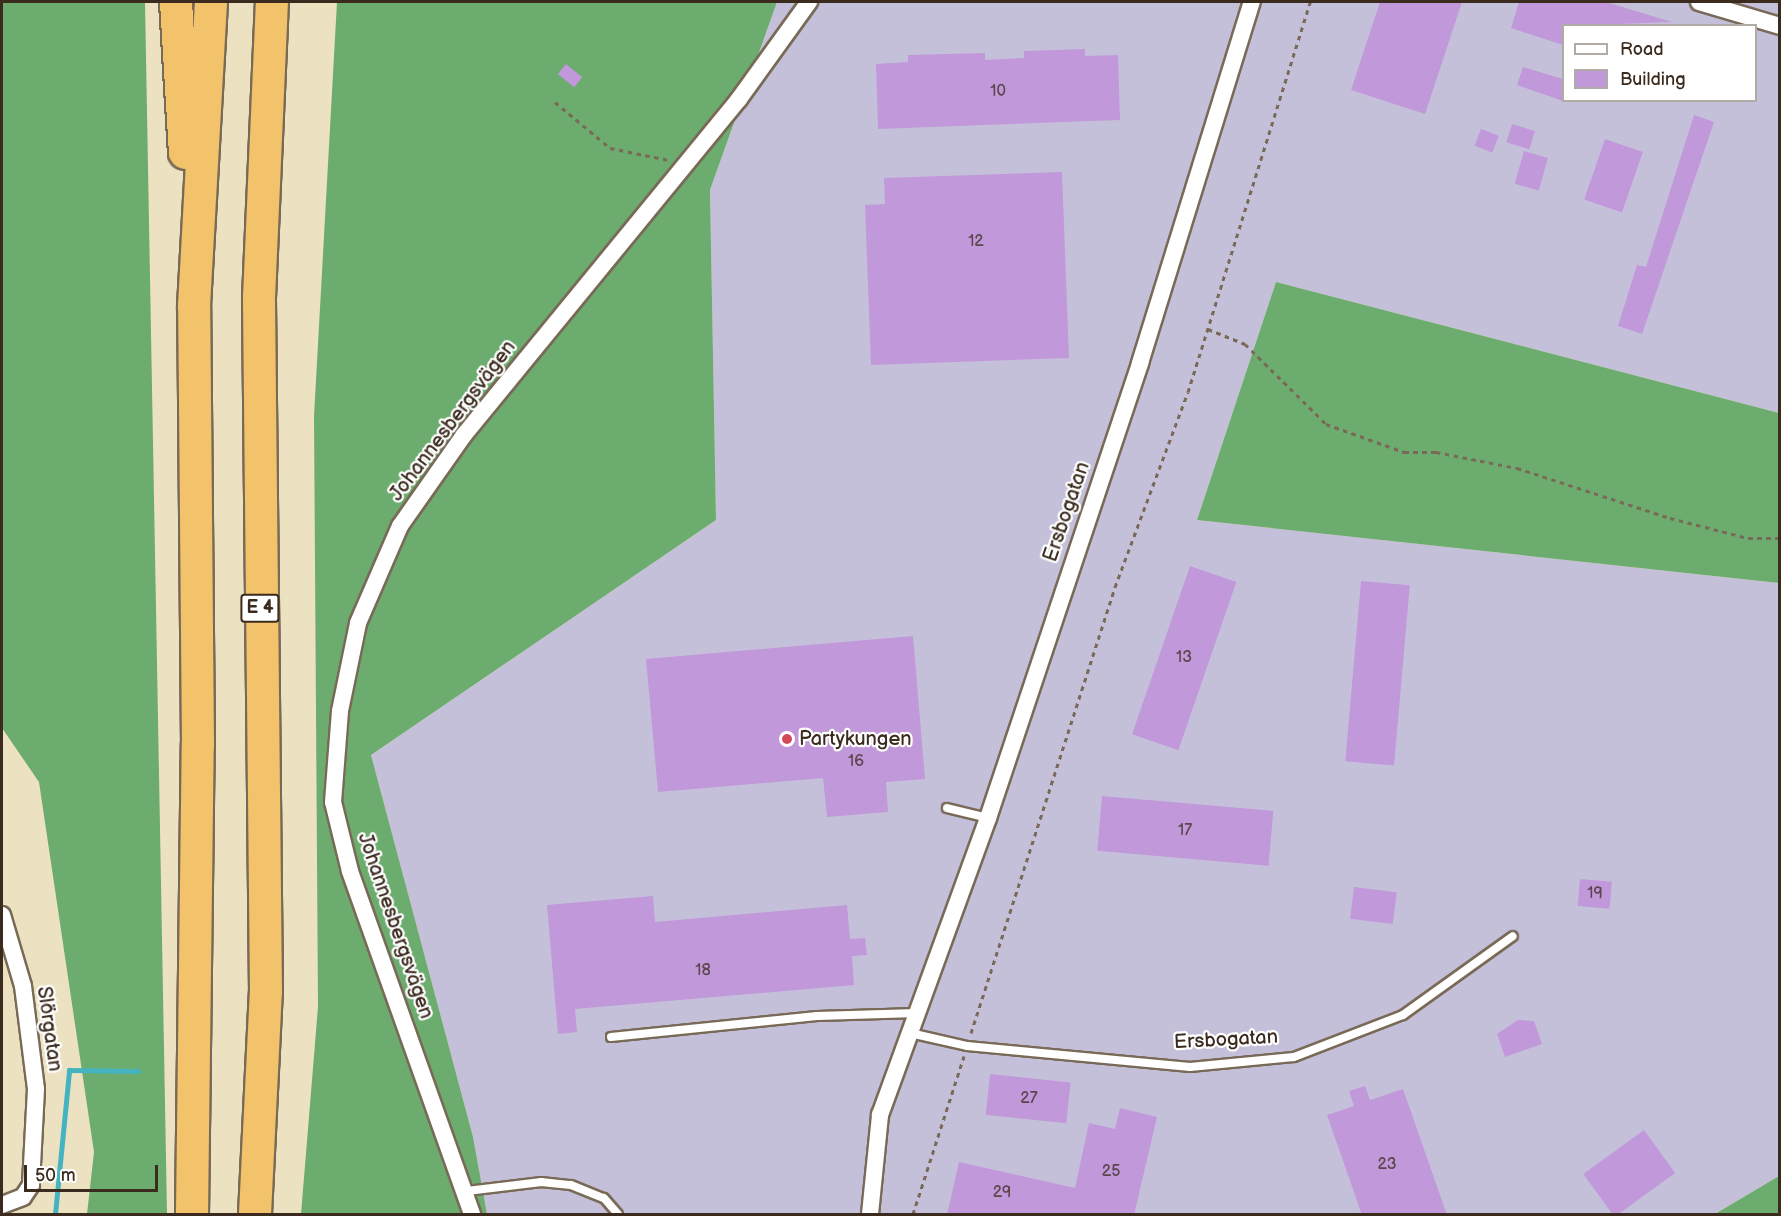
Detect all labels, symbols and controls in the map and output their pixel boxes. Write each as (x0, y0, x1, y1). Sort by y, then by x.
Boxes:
legend (1562, 24, 1757, 102)
text: Road (1620, 39, 1664, 60)
text: Building (1620, 69, 1686, 90)
house number: 10 (990, 82, 1006, 102)
house number: 12 (968, 232, 984, 252)
street label: Johannesbergsvägen (385, 336, 521, 506)
street label: Ersbogatan (1039, 459, 1095, 565)
road number: E 4 (239, 593, 281, 623)
house number: 13 (1176, 648, 1192, 668)
place label: Partykungen (799, 727, 912, 751)
marker: Partykungen (780, 732, 794, 746)
house number: 16 (848, 752, 864, 772)
house number: 17 (1178, 821, 1192, 841)
street label: Johannesbergsvägen (352, 830, 438, 1022)
house number: 19 (1587, 884, 1603, 904)
house number: 18 (695, 961, 711, 981)
street label: Slörgatan (31, 985, 67, 1073)
street label: Ersbogatan (1173, 1025, 1279, 1055)
house number: 27 (1020, 1089, 1038, 1109)
scale bar (27, 1153, 160, 1191)
house number: 23 (1378, 1155, 1396, 1175)
house number: 25 (1102, 1162, 1120, 1182)
text: 50 m (35, 1165, 76, 1186)
house number: 29 (993, 1183, 1011, 1203)

